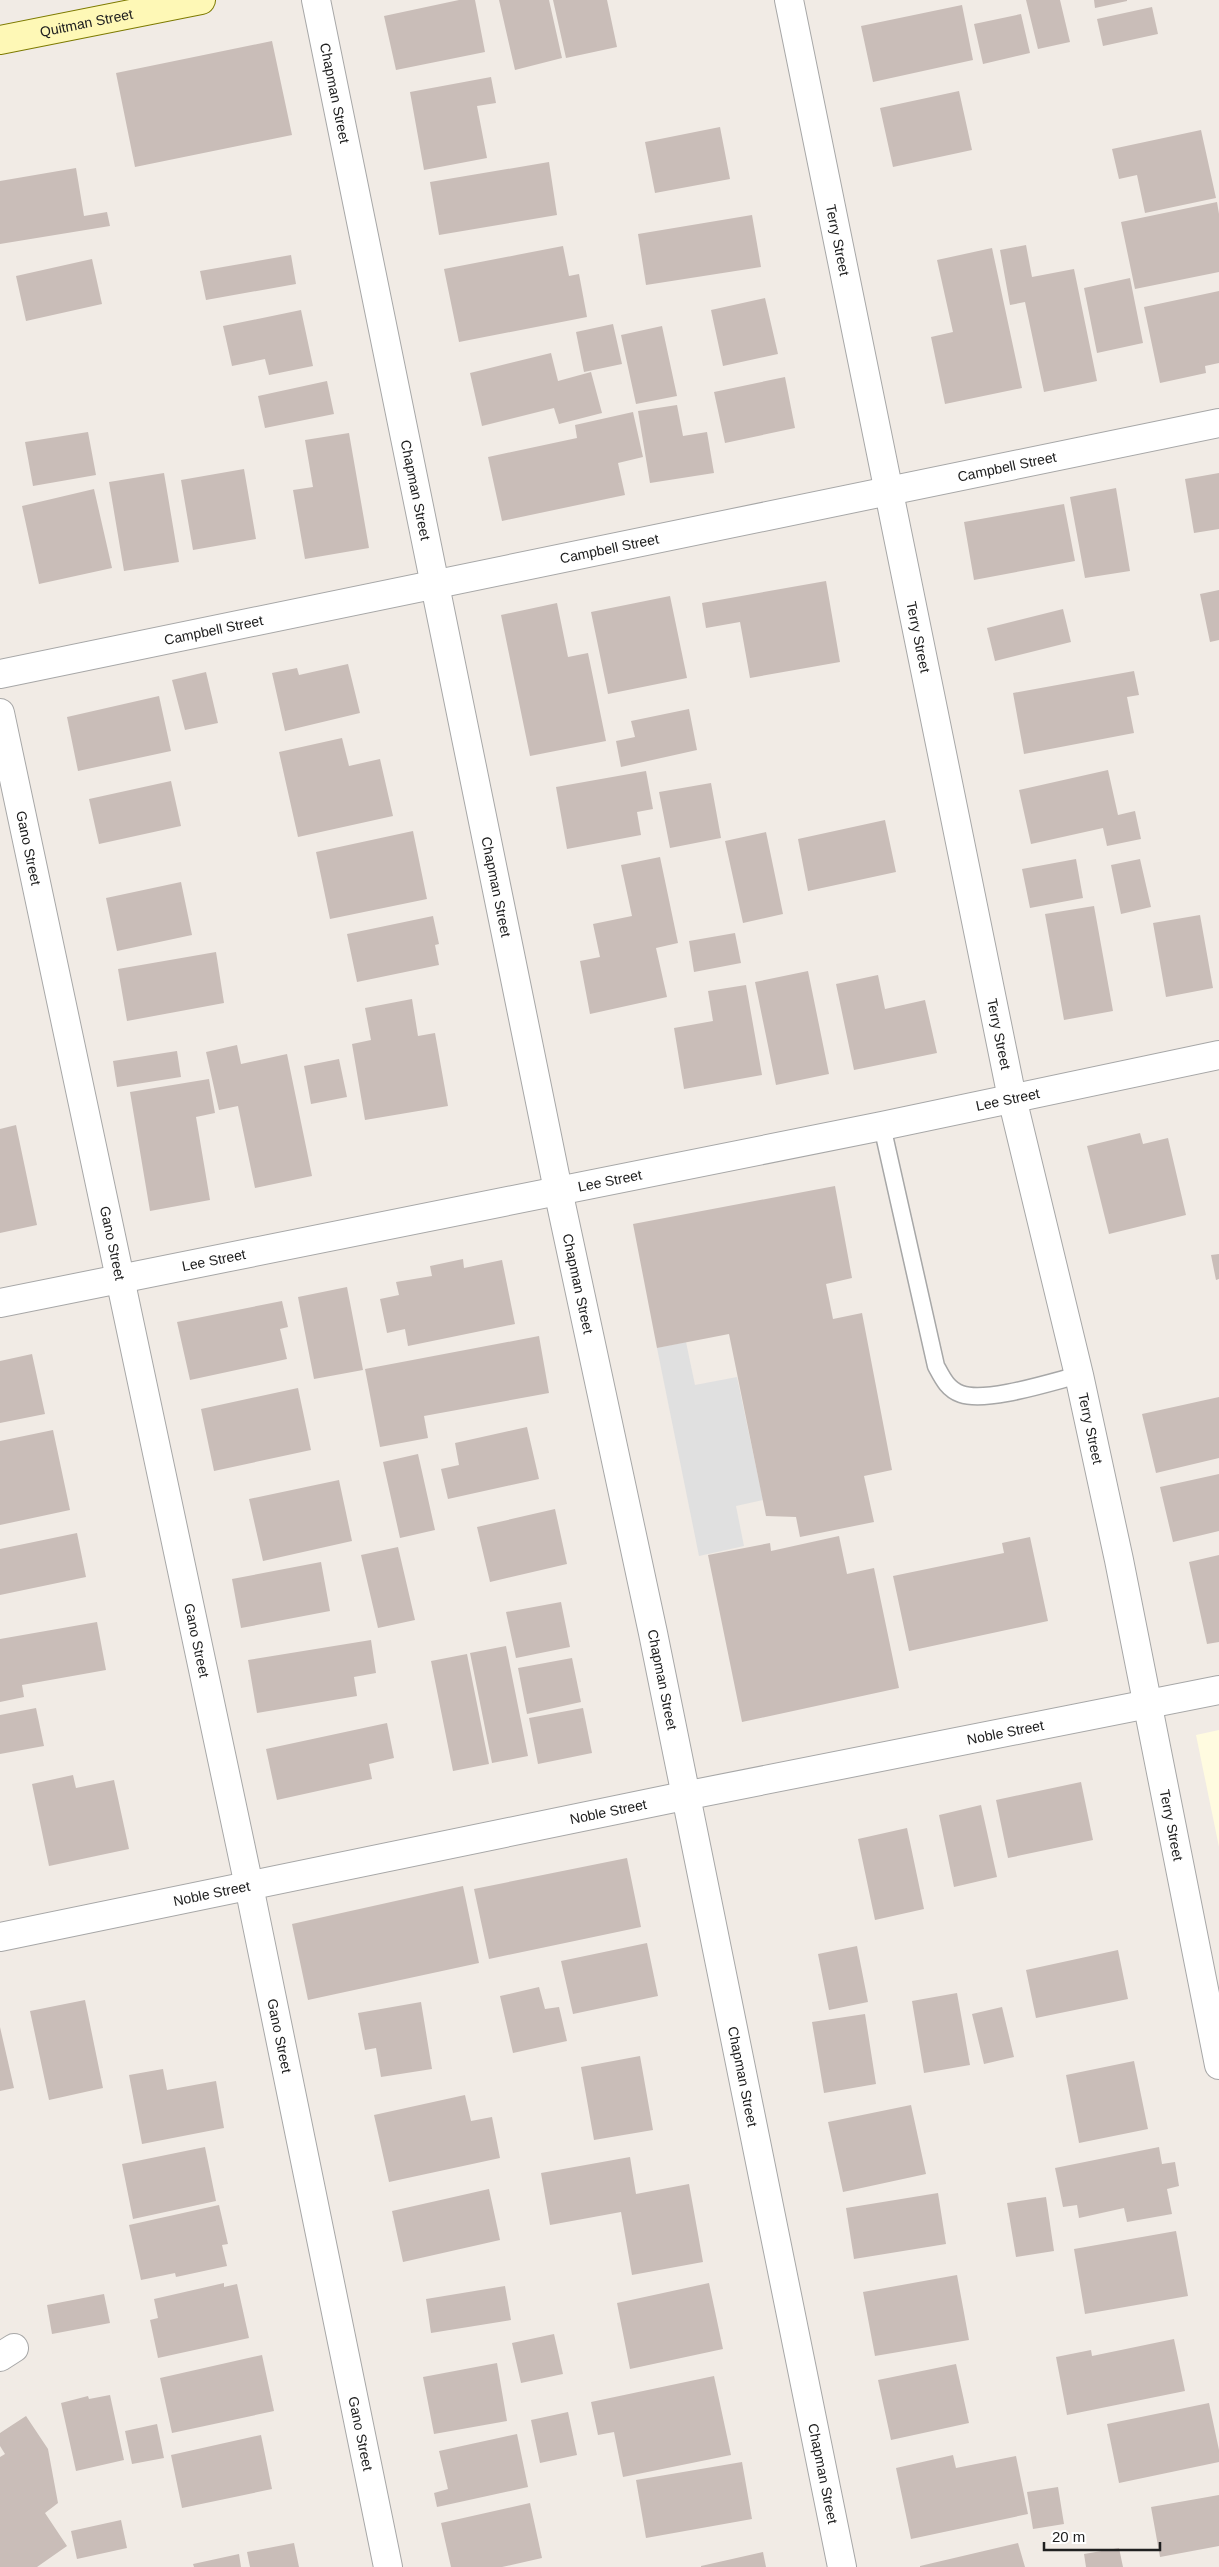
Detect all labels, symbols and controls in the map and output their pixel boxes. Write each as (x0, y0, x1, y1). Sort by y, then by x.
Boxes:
street label: Quitman Street (39, 6, 134, 40)
street label: Chapman Street (317, 41, 353, 145)
street label: Terry Street (823, 203, 853, 277)
street label: Chapman Street (398, 438, 434, 542)
street label: Campbell Street (956, 449, 1058, 485)
street label: Campbell Street (558, 531, 660, 567)
street label: Terry Street (903, 600, 933, 674)
street label: Campbell Street (163, 612, 264, 648)
street label: Gano Street (13, 809, 44, 887)
street label: Chapman Street (478, 835, 514, 939)
street label: Terry Street (984, 997, 1014, 1071)
street label: Lee Street (974, 1085, 1041, 1114)
street label: Lee Street (577, 1166, 643, 1195)
street label: Gano Street (97, 1205, 128, 1282)
street label: Chapman Street (560, 1232, 597, 1335)
street label: Lee Street (180, 1246, 247, 1274)
street label: Terry Street (1075, 1391, 1106, 1466)
street label: Gano Street (181, 1602, 213, 1679)
street label: Chapman Street (644, 1628, 680, 1731)
street label: Noble Street (966, 1717, 1045, 1748)
street label: Terry Street (1157, 1788, 1186, 1862)
street label: Noble Street (568, 1796, 648, 1827)
street label: Noble Street (172, 1878, 251, 1909)
street label: Gano Street (264, 1997, 295, 2074)
street label: Chapman Street (725, 2025, 761, 2128)
street label: Gano Street (345, 2395, 376, 2472)
street label: Chapman Street (805, 2422, 841, 2525)
scale bar (1044, 2520, 1160, 2552)
text: 20 m (1052, 2528, 1085, 2545)

